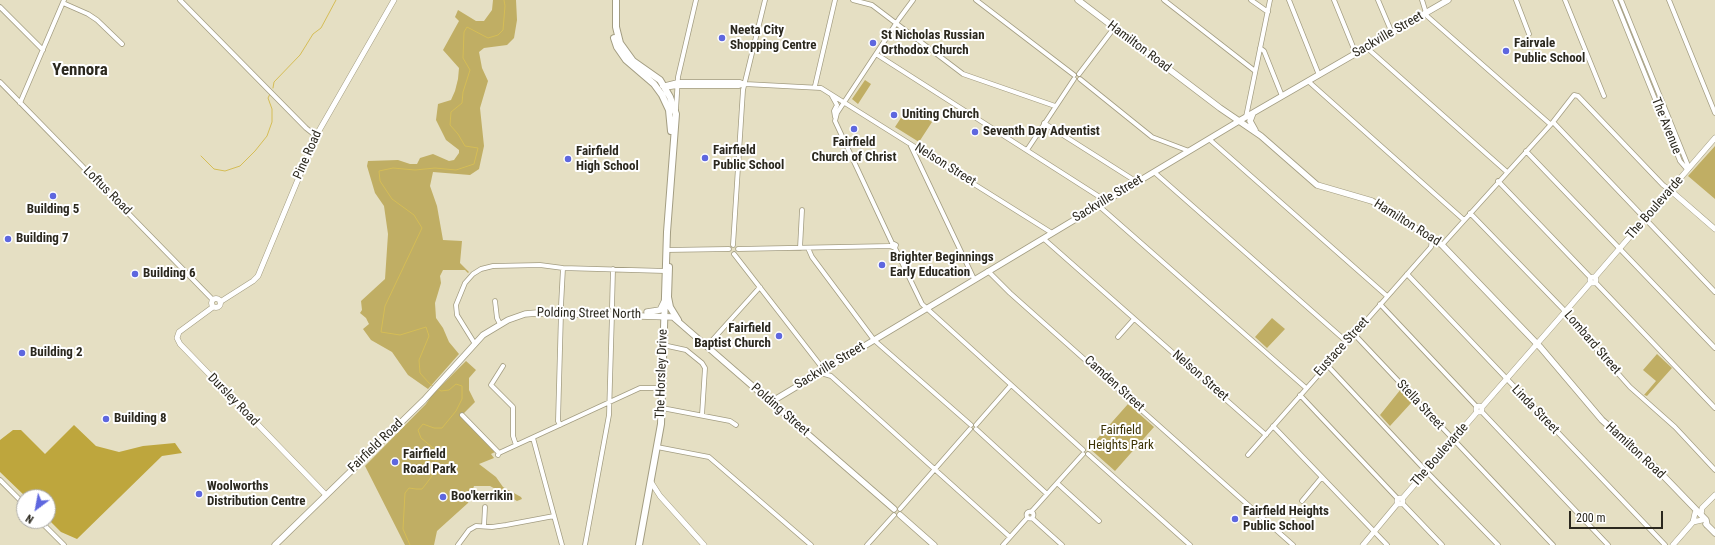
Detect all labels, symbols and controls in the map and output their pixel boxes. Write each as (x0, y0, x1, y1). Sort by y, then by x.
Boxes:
street label: Sackville Street (1350, 9, 1426, 61)
street label: Hamilton Road (1104, 18, 1174, 76)
place label: Neeta City Shopping Centre (730, 23, 816, 54)
place label: St Nicholas Russian Orthodox Church (881, 28, 985, 59)
marker: Neeta City Shopping Centre (717, 33, 727, 43)
place label: Fairvale Public School (1514, 36, 1585, 67)
marker: St Nicholas Russian Orthodox Church (868, 38, 878, 48)
marker: Fairvale Public School (1501, 46, 1511, 56)
district label: Yennora (52, 61, 108, 81)
street label: The Avenue (1648, 95, 1684, 157)
place label: Uniting Church (902, 107, 979, 123)
marker: Uniting Church (889, 110, 899, 120)
marker: Fairfield Church of Christ (849, 124, 859, 134)
place label: Seventh Day Adventist (983, 124, 1100, 140)
marker: Seventh Day Adventist (970, 127, 980, 137)
street label: Pine Road (290, 128, 326, 182)
place label: Fairfield Church of Christ (812, 135, 896, 166)
street label: Nelson Street (911, 140, 979, 190)
place label: Fairfield Public School (713, 143, 784, 174)
place label: Fairfield High School (576, 144, 639, 175)
marker: Fairfield Public School (700, 153, 710, 163)
marker: Fairfield High School (563, 154, 573, 164)
street label: Loftus Road (80, 164, 134, 218)
street label: Sackville Street (1070, 172, 1146, 226)
street label: The Boulevarde (1623, 173, 1687, 243)
marker: Building 5 (48, 191, 58, 201)
street label: Hamilton Road (1371, 196, 1443, 250)
place label: Building 5 (27, 202, 79, 218)
place label: Building 7 (16, 231, 68, 247)
marker: Building 7 (3, 234, 13, 244)
place label: Brighter Beginnings Early Education (890, 250, 994, 281)
marker: Brighter Beginnings Early Education (877, 260, 887, 270)
place label: Building 6 (143, 266, 195, 282)
marker: Building 6 (130, 269, 140, 279)
street label: Polding Street North (537, 305, 641, 323)
street label: Lombard Street (1560, 308, 1624, 378)
street label: Eustace Street (1311, 314, 1373, 380)
place label: Fairfield Baptist Church (694, 321, 771, 352)
street label: The Horsley Drive (653, 329, 671, 419)
marker: Fairfield Baptist Church (774, 331, 784, 341)
street label: Sackville Street (792, 339, 868, 393)
place label: Building 2 (30, 345, 82, 361)
street label: Nelson Street (1169, 347, 1231, 405)
marker: Building 2 (17, 348, 27, 358)
street label: Camden Street (1081, 353, 1147, 415)
street label: Dursley Road (204, 370, 262, 430)
street label: Stella Street (1393, 377, 1447, 433)
street label: Polding Street (748, 380, 812, 440)
street label: Linda Street (1508, 382, 1562, 438)
place label: Building 8 (114, 411, 166, 427)
marker: Building 8 (101, 414, 111, 424)
street label: Fairfield Road (345, 416, 407, 476)
street label: Hamilton Road (1602, 419, 1668, 483)
street label: The Boulevarde (1408, 420, 1472, 490)
park label: Fairfield Heights Park (1088, 423, 1154, 454)
place label: Fairfield Road Park (403, 447, 456, 478)
marker: Fairfield Road Park (390, 457, 400, 467)
place label: Woolworths Distribution Centre (207, 479, 305, 510)
north arrow (16, 489, 56, 529)
marker: Woolworths Distribution Centre (194, 489, 204, 499)
place label: Boo'kerrikin (451, 489, 513, 505)
marker: Boo'kerrikin (438, 492, 448, 502)
scale bar (1571, 503, 1665, 529)
place label: Fairfield Heights Public School (1243, 504, 1329, 535)
text: N (24, 511, 36, 526)
text: 200 m (1576, 511, 1606, 525)
marker: Fairfield Heights Public School (1230, 514, 1240, 524)

